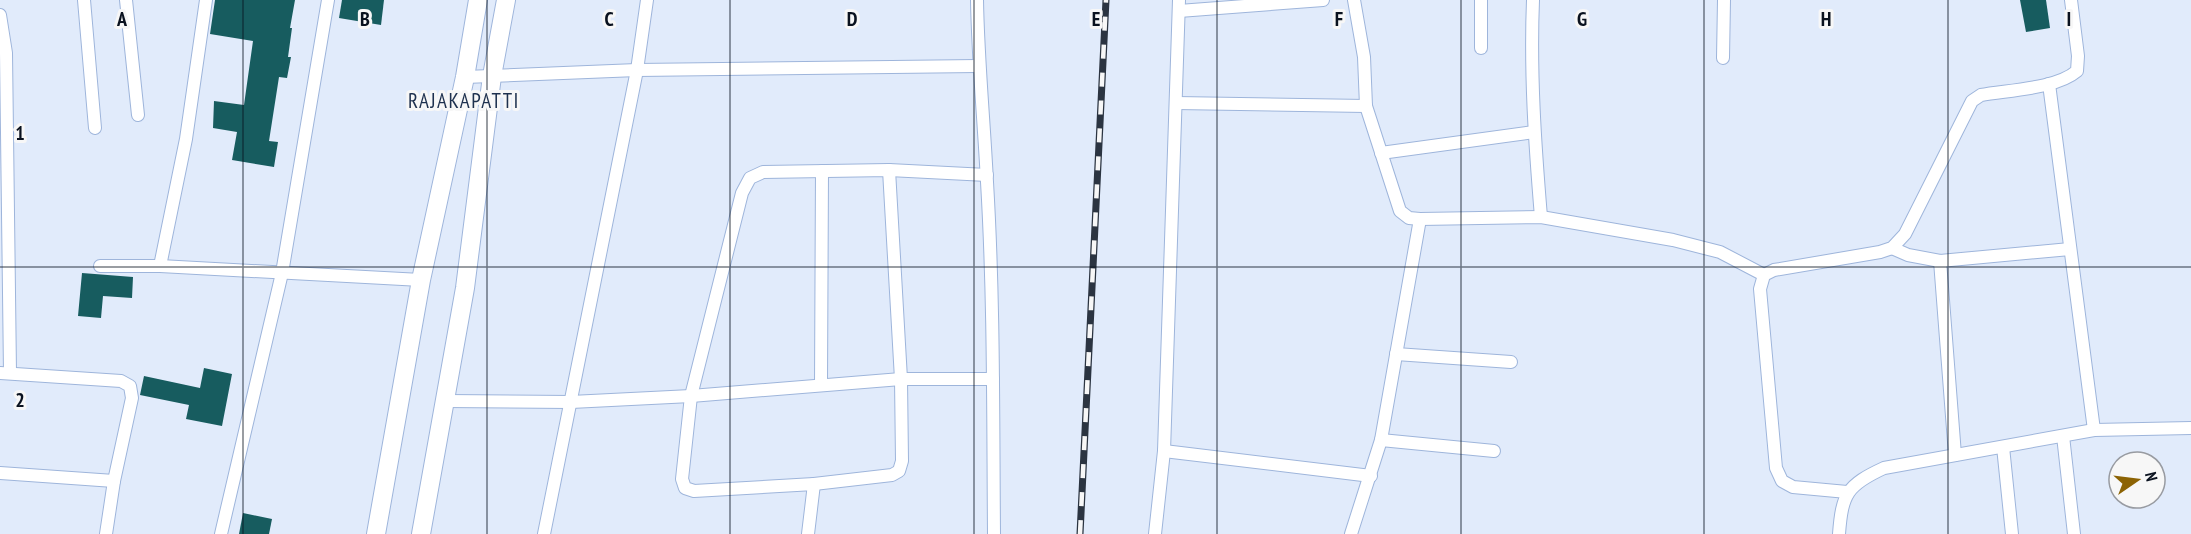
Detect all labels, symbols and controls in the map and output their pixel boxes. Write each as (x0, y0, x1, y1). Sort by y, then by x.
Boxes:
text: A (116, 6, 128, 32)
text: B (360, 6, 370, 32)
text: C (604, 6, 614, 32)
text: D (847, 6, 858, 32)
text: E (1092, 6, 1100, 32)
text: F (1335, 6, 1343, 32)
text: G (1577, 6, 1587, 32)
text: H (1821, 6, 1831, 32)
text: I (2067, 6, 2071, 32)
district label: RAJAKAPATTI (408, 87, 520, 114)
text: 1 (15, 120, 25, 146)
text: 2 (15, 387, 25, 413)
north arrow (2107, 450, 2167, 510)
text: N (2141, 470, 2162, 483)

